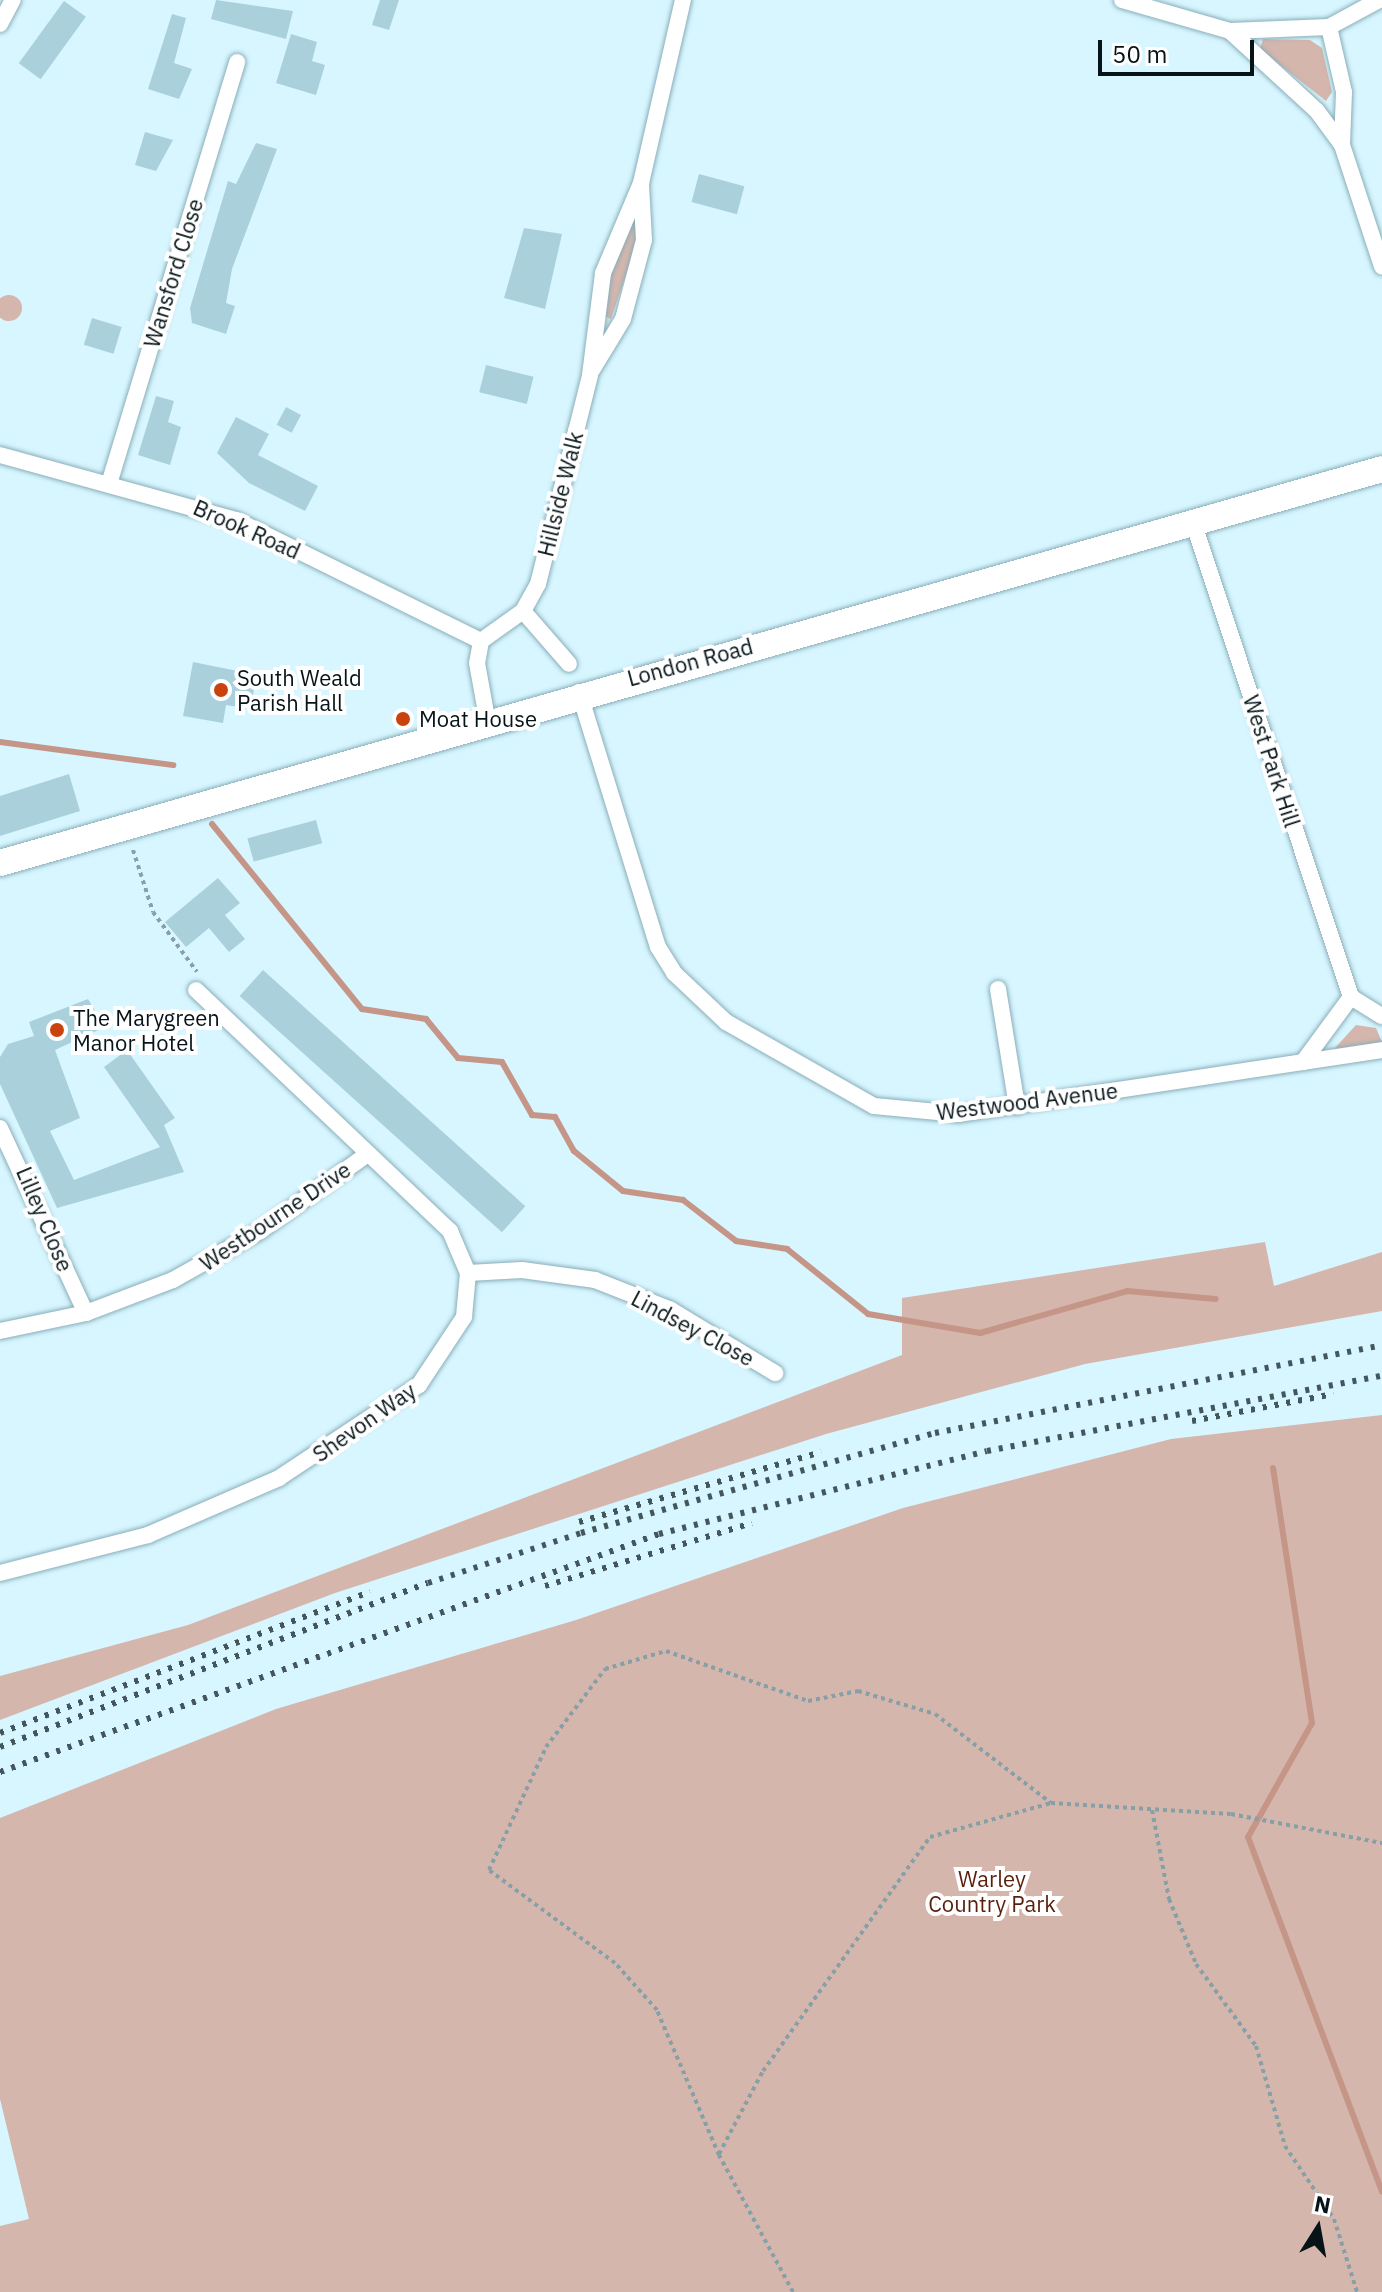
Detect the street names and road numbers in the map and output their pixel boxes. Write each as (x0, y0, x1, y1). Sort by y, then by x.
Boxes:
street label: Wansford Close (138, 195, 208, 351)
street label: Hillside Walk (532, 429, 588, 559)
street label: Brook Road (189, 494, 305, 564)
street label: London Road (624, 633, 756, 691)
street label: West Park Hill (1238, 692, 1306, 830)
street label: Westwood Avenue (935, 1077, 1119, 1125)
street label: Westbourne Drive (195, 1156, 355, 1276)
street label: Lilley Close (11, 1163, 79, 1275)
street label: Lindsey Close (627, 1285, 759, 1371)
street label: Shevon Way (307, 1377, 421, 1467)

